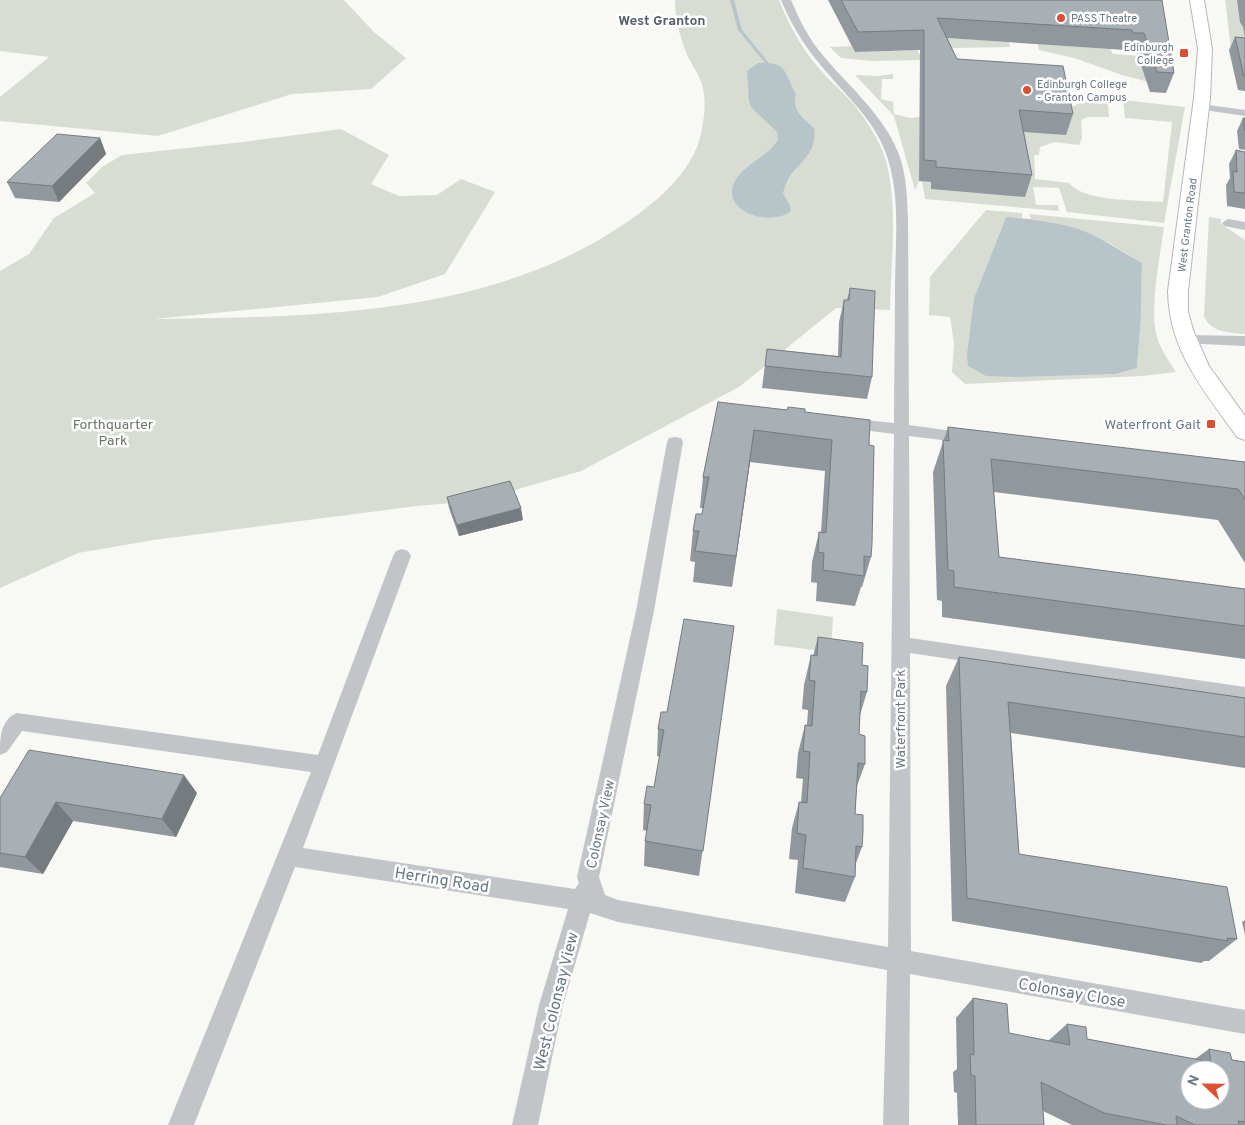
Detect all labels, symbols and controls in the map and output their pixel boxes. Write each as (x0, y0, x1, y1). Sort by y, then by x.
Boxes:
marker: PASS Theatre (1055, 12, 1067, 24)
place label: PASS Theatre (1071, 12, 1137, 26)
district label: West Granton (618, 13, 706, 30)
place label: Edinburgh College (1124, 41, 1174, 68)
marker: Edinburgh College (1178, 47, 1190, 59)
place label: Edinburgh College - Granton Campus (1037, 78, 1127, 105)
marker: Edinburgh College - Granton Campus (1021, 84, 1033, 96)
street label: West Granton Road (1175, 177, 1201, 273)
park label: Forthquarter Park (73, 417, 154, 450)
place label: Waterfront Gait (1104, 417, 1201, 434)
marker: Waterfront Gait (1205, 418, 1217, 430)
street label: Waterfront Park (893, 669, 910, 769)
street label: Colonsay View (584, 778, 619, 870)
street label: Herring Road (393, 864, 490, 898)
street label: West Colonsay View (530, 930, 584, 1073)
street label: Colonsay Close (1016, 975, 1127, 1013)
north arrow (1180, 1060, 1230, 1110)
text: N (1185, 1073, 1204, 1089)

